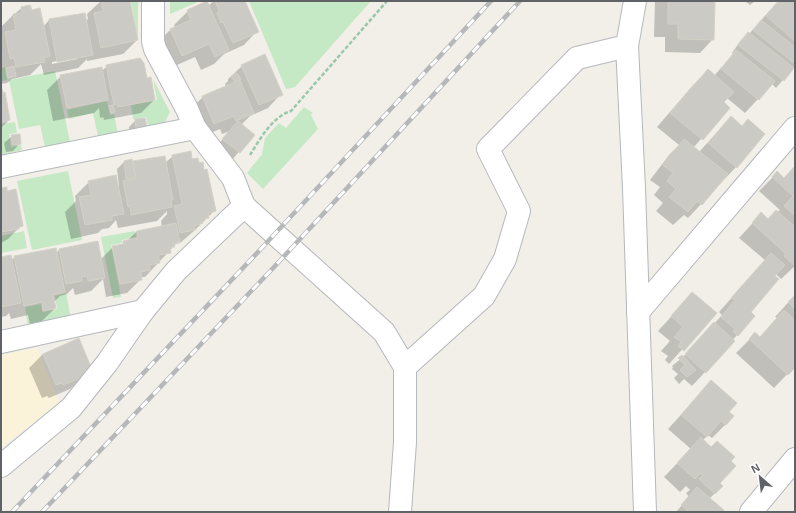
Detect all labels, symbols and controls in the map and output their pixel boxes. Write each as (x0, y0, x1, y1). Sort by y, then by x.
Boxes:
north arrow (740, 457, 780, 497)
text: N (749, 461, 762, 475)

